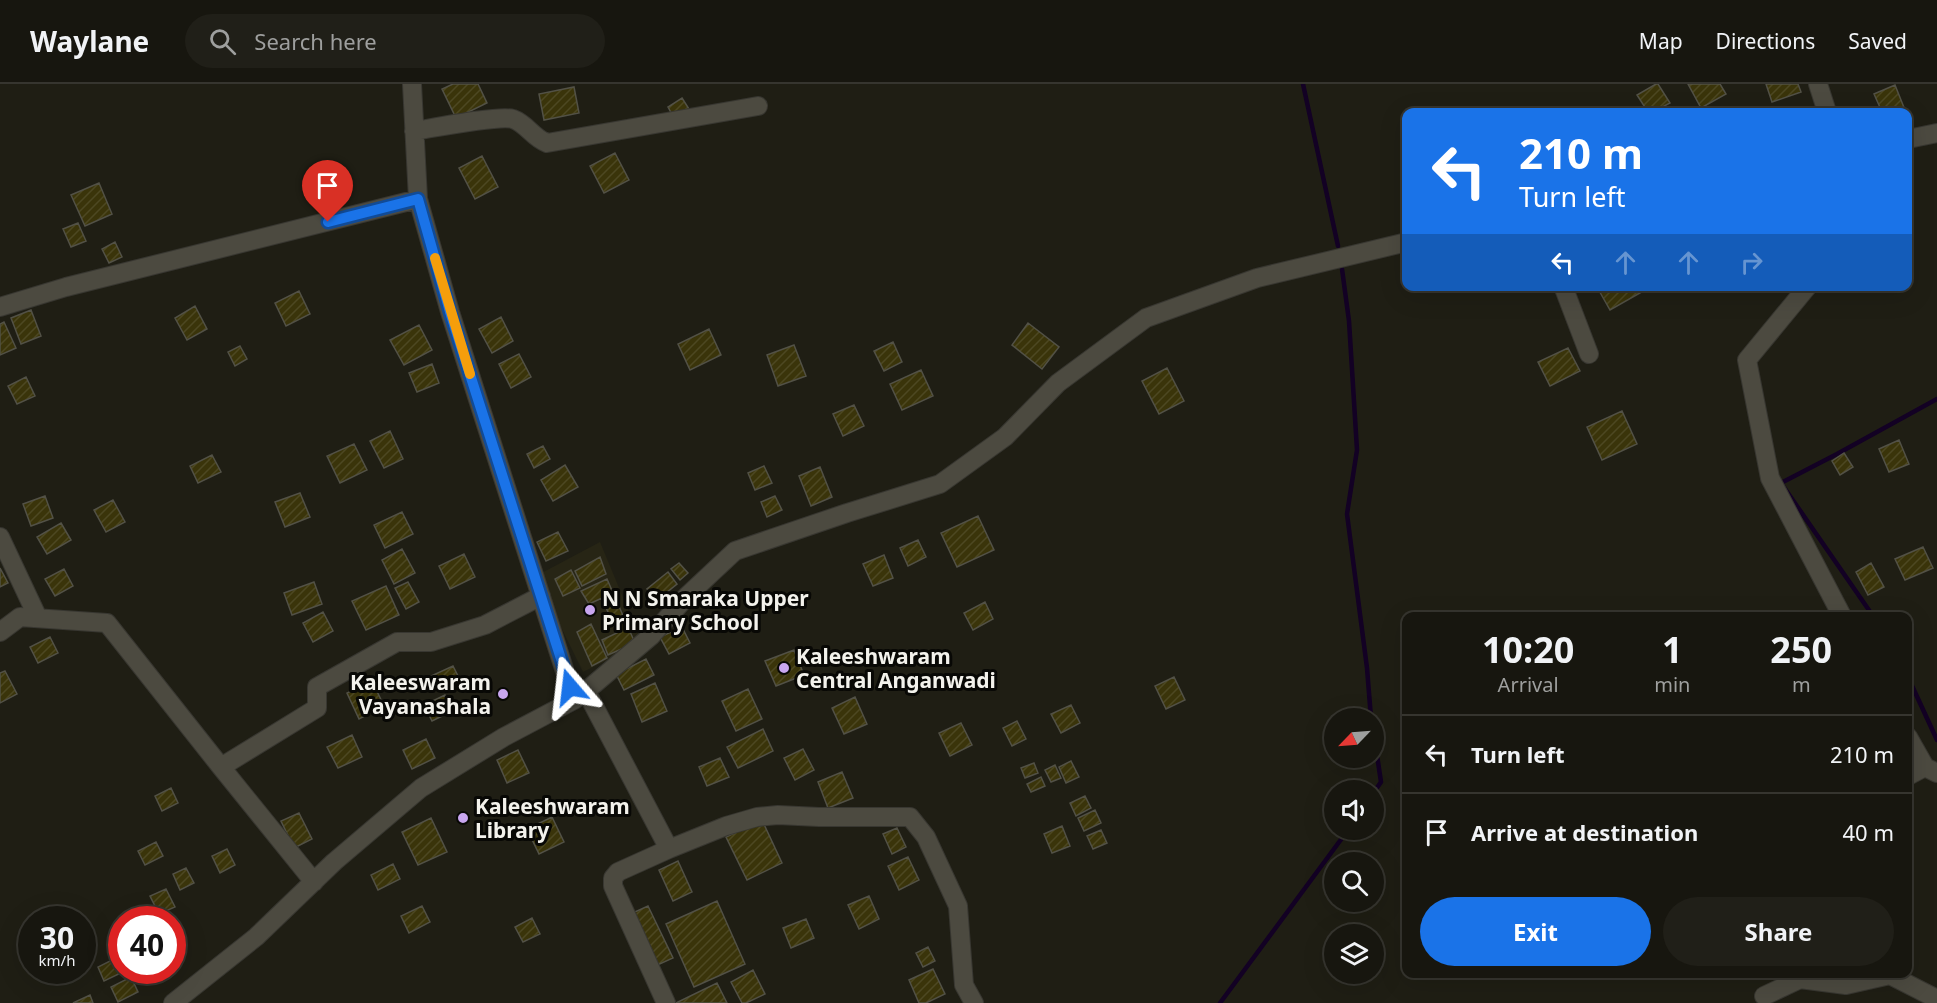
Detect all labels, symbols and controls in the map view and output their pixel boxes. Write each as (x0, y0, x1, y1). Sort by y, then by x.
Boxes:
search box (185, 14, 605, 68)
text: Waylane (30, 22, 149, 60)
icon: search (206, 25, 239, 58)
text: Search here (254, 26, 377, 56)
text: Map (1639, 27, 1683, 55)
text: Directions (1716, 27, 1815, 55)
text: Saved (1848, 27, 1907, 55)
text: 210 m (1519, 124, 1643, 181)
icon: left (1420, 132, 1498, 210)
pin (302, 160, 353, 222)
icon: arrive (311, 169, 344, 202)
text: Turn left (1519, 178, 1625, 215)
icon: left (1546, 246, 1579, 279)
icon: ahead (1609, 246, 1642, 279)
icon: ahead (1672, 246, 1705, 279)
icon: right (1735, 246, 1768, 279)
place label: N N Smaraka Upper Primary School (602, 584, 809, 636)
marker: N N Smaraka Upper Primary School (583, 603, 597, 617)
text: 10:20 (1482, 625, 1574, 674)
text: 1 (1662, 625, 1683, 674)
text: 250 (1770, 625, 1832, 674)
place label: Kaleeshwaram Central Anganwadi (796, 642, 996, 694)
position arrow (538, 655, 602, 719)
marker: Kaleeshwaram Central Anganwadi (777, 661, 791, 675)
place label: Kaleeswaram Vayanashala (350, 668, 491, 720)
text: Arrival (1498, 671, 1559, 698)
text: min (1654, 671, 1690, 698)
text: m (1792, 671, 1811, 698)
marker: Kaleeswaram Vayanashala (496, 687, 510, 701)
north arrow (1324, 708, 1384, 768)
map controls (1324, 708, 1384, 984)
icon: left (1420, 738, 1453, 771)
text: Turn left (1471, 739, 1565, 769)
text: 210 m (1830, 739, 1894, 769)
button: sound (1324, 780, 1384, 840)
place label: Kaleeshwaram Library (475, 792, 630, 844)
marker: Kaleeshwaram Library (456, 811, 470, 825)
icon: arrive (1420, 816, 1453, 849)
text: Arrive at destination (1471, 817, 1698, 847)
text: 40 m (1843, 817, 1894, 847)
button: search (1324, 852, 1384, 912)
button: Exit (1420, 897, 1651, 966)
button: Share (1663, 897, 1894, 966)
speed limit sign: 40 (108, 906, 186, 984)
text: 30 (40, 917, 74, 958)
button: layers (1324, 924, 1384, 984)
text: km/h (39, 950, 75, 970)

